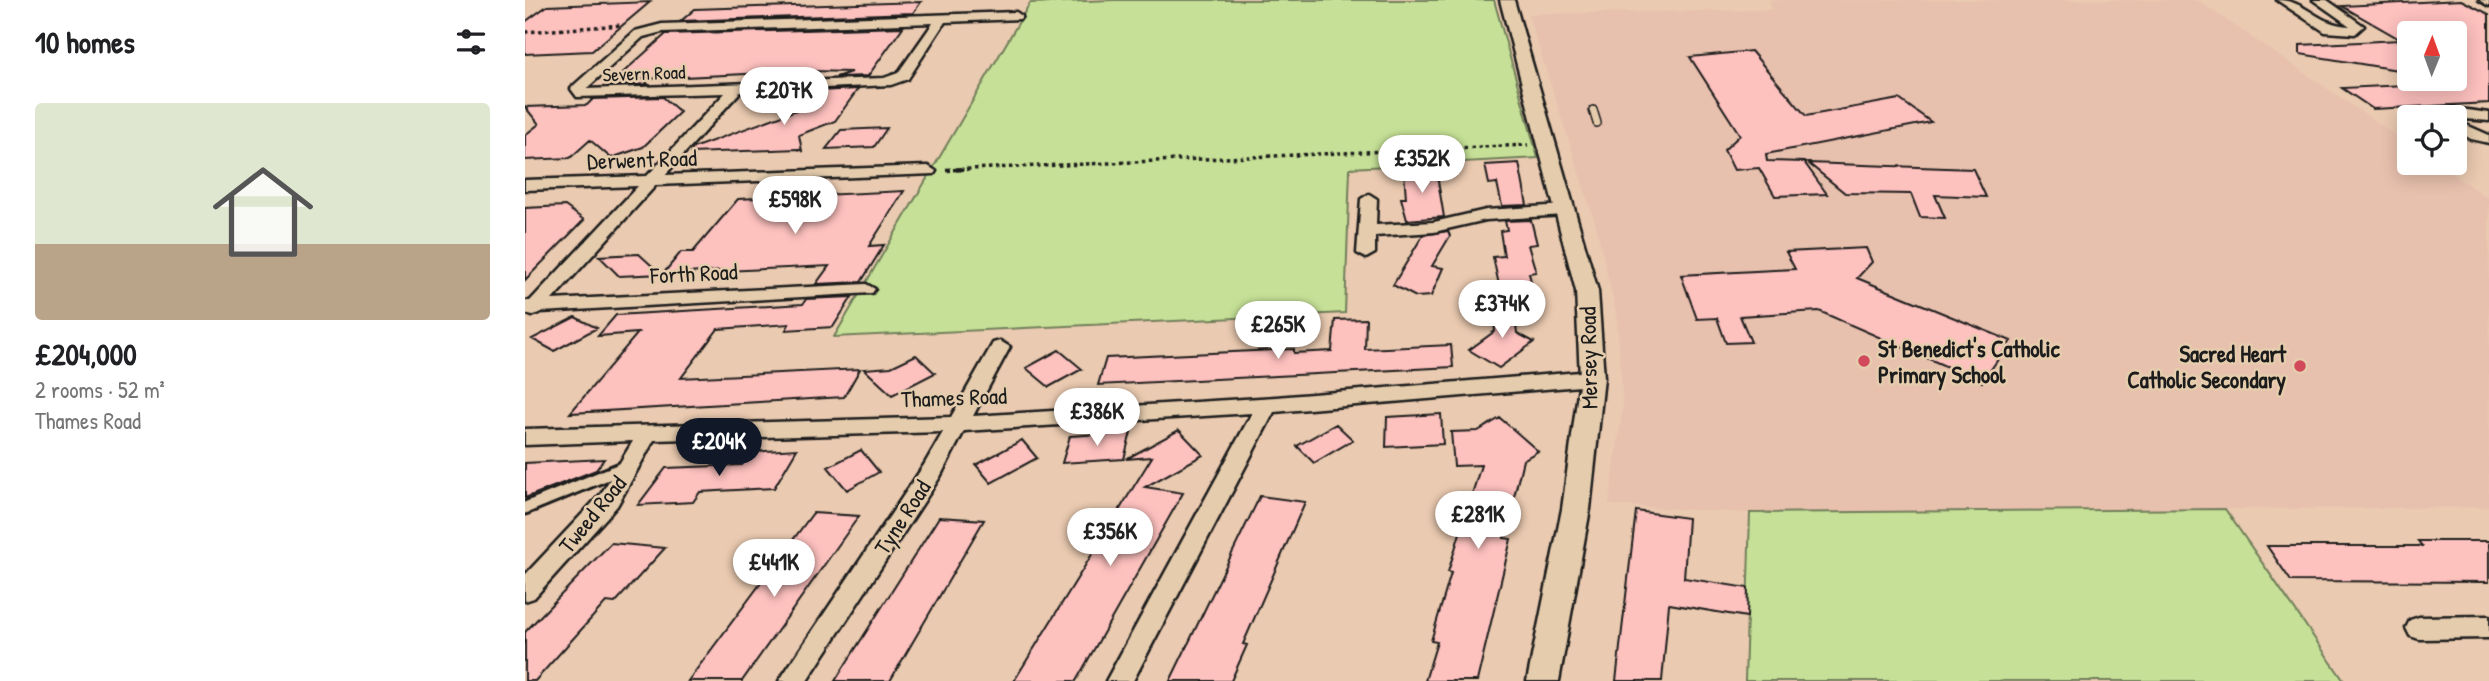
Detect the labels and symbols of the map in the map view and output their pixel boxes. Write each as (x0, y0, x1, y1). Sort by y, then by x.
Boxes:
north arrow (2397, 21, 2467, 91)
street label: Severn Road (602, 59, 686, 87)
pin: £207K (735, 68, 833, 127)
pin: £352K (1373, 136, 1471, 195)
street label: Derwent Road (586, 142, 698, 176)
pin: £598K (746, 176, 844, 236)
street label: Forth Road (649, 255, 738, 291)
pin: £374K (1453, 280, 1551, 340)
pin: £265K (1229, 302, 1327, 361)
street label: Mersey Road (1572, 306, 1604, 409)
place label: St Benedict's Catholic Primary School (1878, 333, 2061, 391)
place label: Sacred Heart Catholic Secondary (2127, 338, 2287, 396)
marker: St Benedict's Catholic Primary School (1856, 353, 1872, 369)
marker: Sacred Heart Catholic Secondary (2292, 358, 2308, 374)
street label: Thames Road (900, 380, 1008, 414)
pin: £386K (1048, 388, 1146, 448)
pin: £204K (670, 419, 768, 478)
street label: Tweed Road (551, 469, 633, 559)
street label: Tyne Road (866, 474, 938, 560)
pin: £281K (1429, 491, 1527, 551)
pin: £356K (1061, 508, 1159, 568)
pin: £441K (725, 540, 823, 599)

